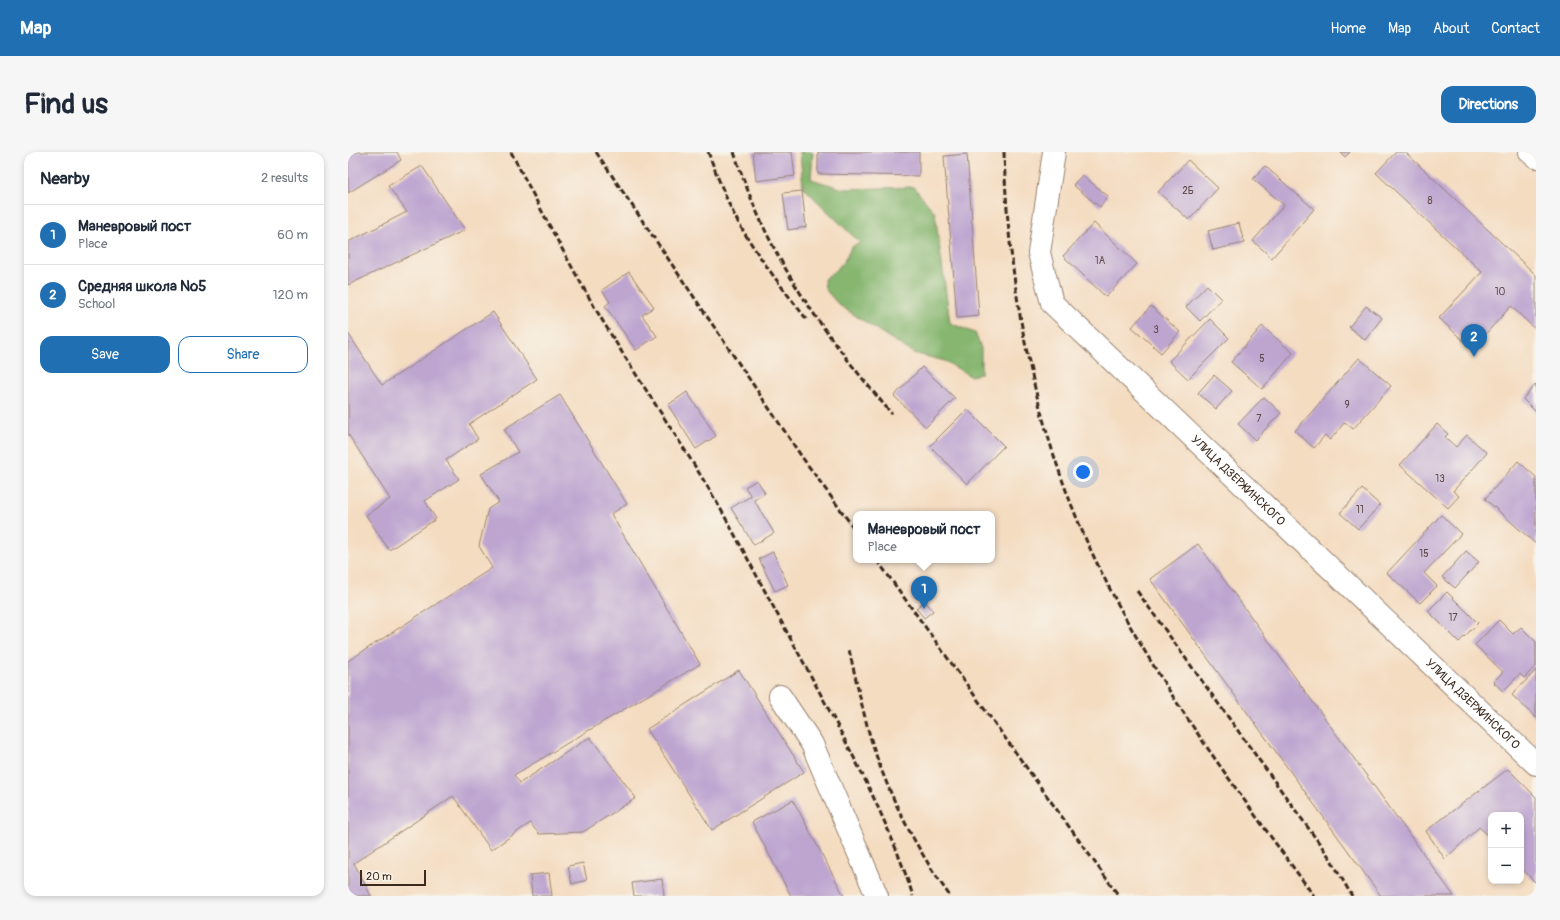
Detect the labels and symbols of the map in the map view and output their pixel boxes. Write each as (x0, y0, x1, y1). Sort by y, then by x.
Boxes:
house number: 2Б (1182, 185, 1194, 197)
house number: 8 (1427, 195, 1433, 207)
house number: 1А (1095, 255, 1106, 267)
house number: 10 (1495, 286, 1506, 298)
house number: 3 (1153, 324, 1159, 336)
pin: 2 (1461, 324, 1487, 357)
house number: 5 (1259, 353, 1265, 365)
house number: 9 (1344, 399, 1350, 411)
house number: 7 (1256, 413, 1262, 425)
street label: УЛИЦА ДЗЕРЖИНСКОГО (1188, 432, 1288, 529)
your location (1073, 462, 1093, 482)
house number: 13 (1435, 473, 1445, 485)
house number: 11 (1356, 504, 1364, 516)
house number: 15 (1419, 548, 1429, 560)
pin: 1 (911, 576, 937, 609)
house number: 17 (1448, 612, 1458, 624)
street label: УЛИЦА ДЗЕРЖИНСКОГО (1422, 656, 1523, 753)
scale bar (360, 868, 426, 887)

